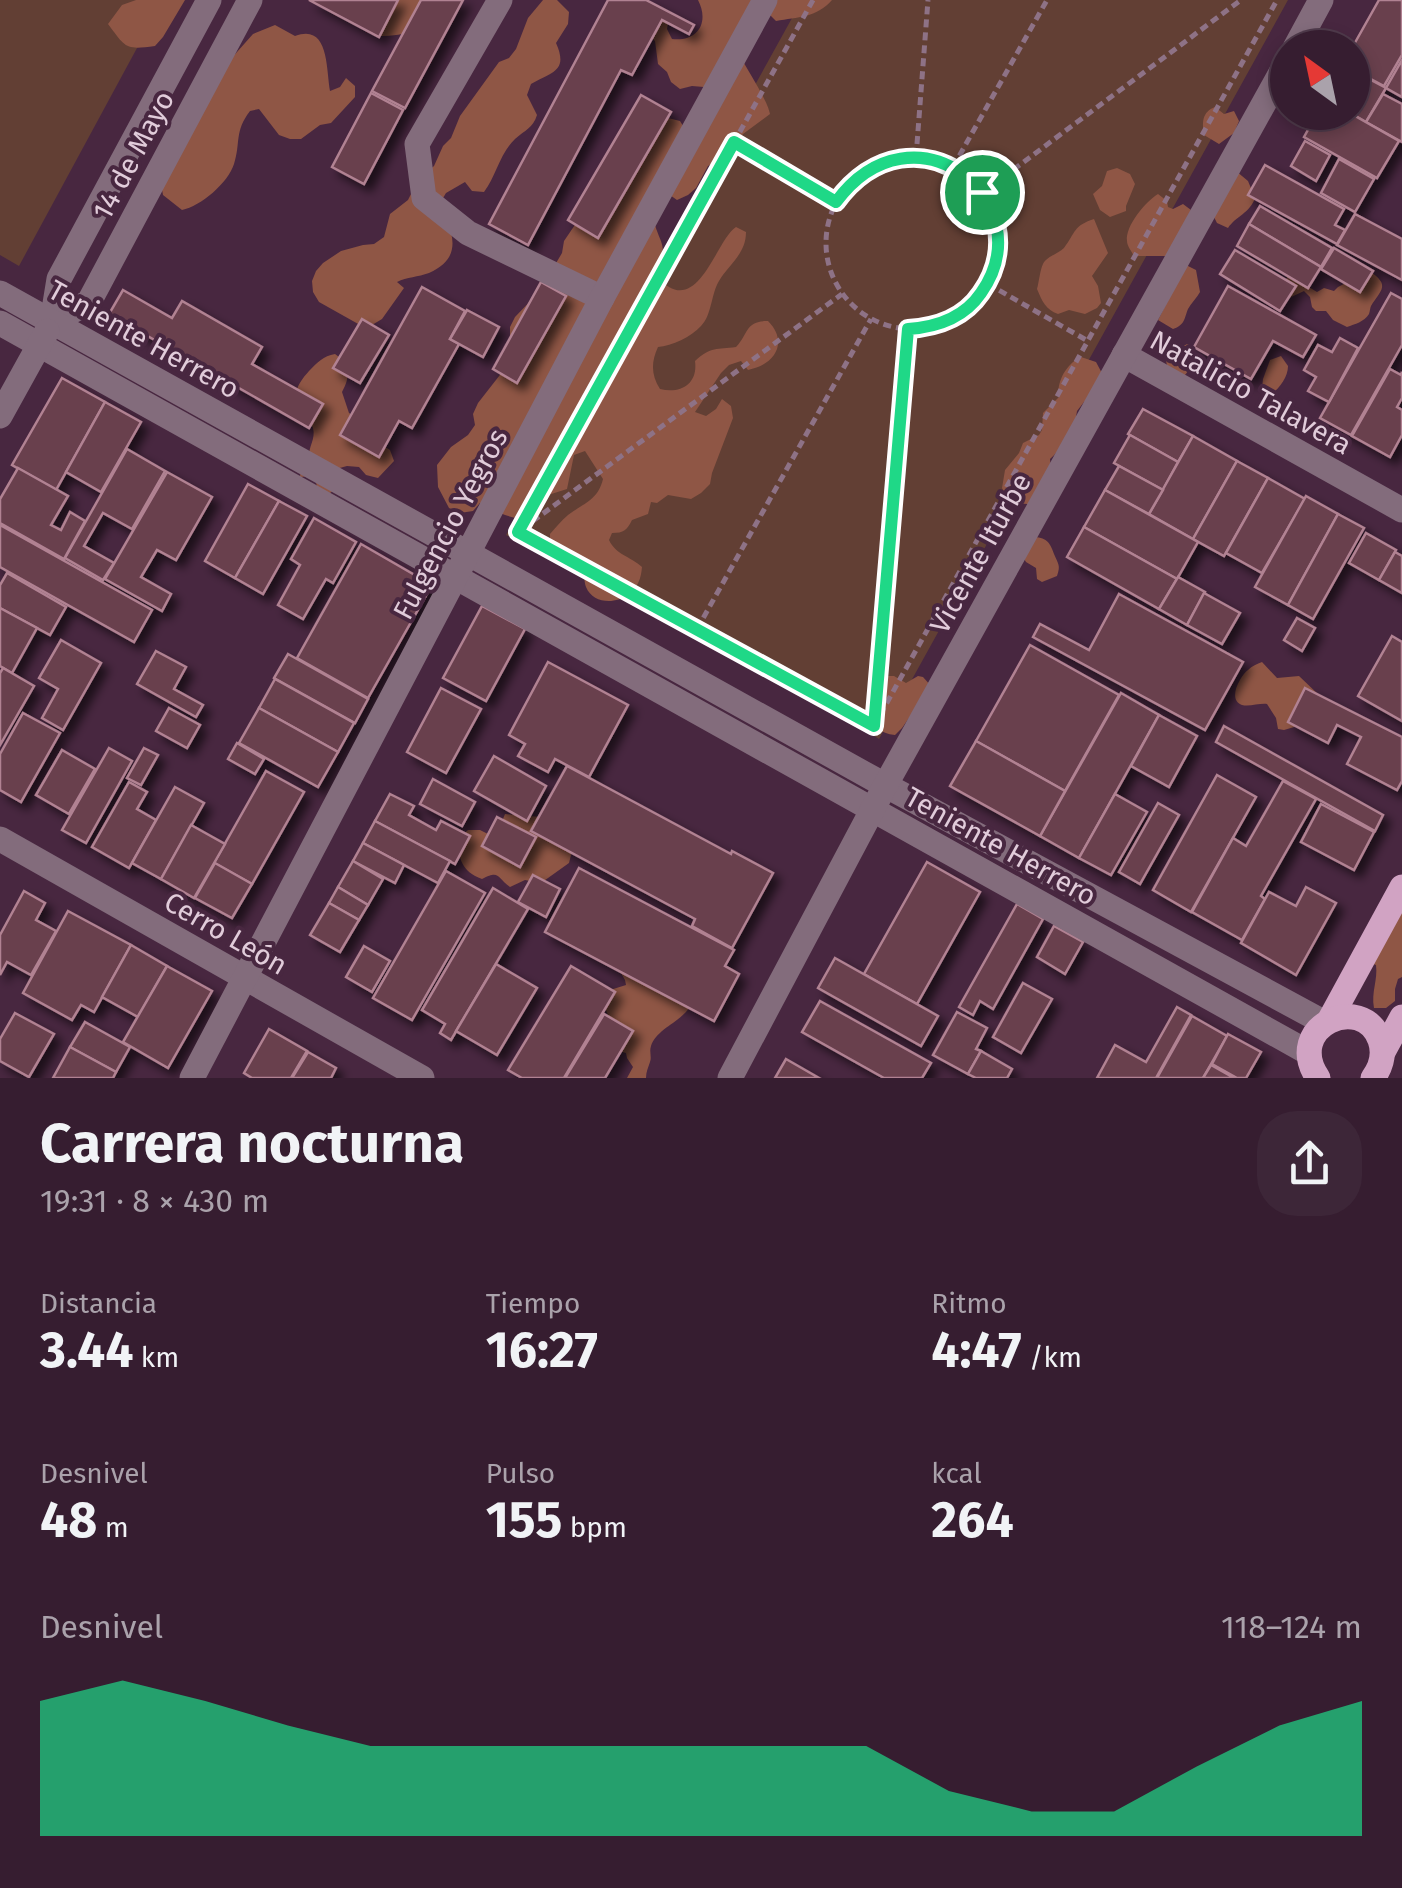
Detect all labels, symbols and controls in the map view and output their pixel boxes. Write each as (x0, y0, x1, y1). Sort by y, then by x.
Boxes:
north arrow (1270, 30, 1370, 130)
map controls (1270, 30, 1370, 130)
street label: 14 de Mayo (86, 85, 181, 225)
pin (940, 150, 1025, 235)
icon: arrive (955, 165, 1010, 220)
street label: Teniente Herrero (43, 273, 245, 406)
street label: Natalicio Talavera (1144, 323, 1357, 461)
street label: Fulgencio Yegros (386, 423, 515, 625)
street label: Vicente Iturbe (923, 468, 1038, 639)
street label: Teniente Herrero (900, 780, 1102, 913)
street label: Cerro León (159, 885, 293, 982)
text: Carrera nocturna (40, 1111, 464, 1177)
button: share (1257, 1111, 1362, 1216)
text: 19:31 · 8 × 430 m (40, 1182, 269, 1220)
text: Distancia (40, 1287, 157, 1320)
text: Tiempo (486, 1287, 580, 1320)
text: Ritmo (931, 1287, 1007, 1320)
text: 3.44 (40, 1320, 133, 1380)
text: 16:27 (486, 1320, 598, 1380)
text: 4:47 (931, 1320, 1022, 1380)
text: km (133, 1341, 179, 1374)
text: /km (1022, 1341, 1082, 1374)
text: Desnivel (40, 1457, 148, 1490)
text: Pulso (486, 1457, 555, 1490)
text: kcal (931, 1457, 982, 1490)
text: 48 (40, 1490, 97, 1550)
text: 155 (486, 1490, 562, 1550)
text: 264 (931, 1490, 1014, 1550)
text: m (97, 1511, 129, 1544)
text: bpm (562, 1511, 627, 1544)
text: Desnivel (40, 1608, 163, 1646)
text: 118–124 m (1221, 1608, 1362, 1646)

